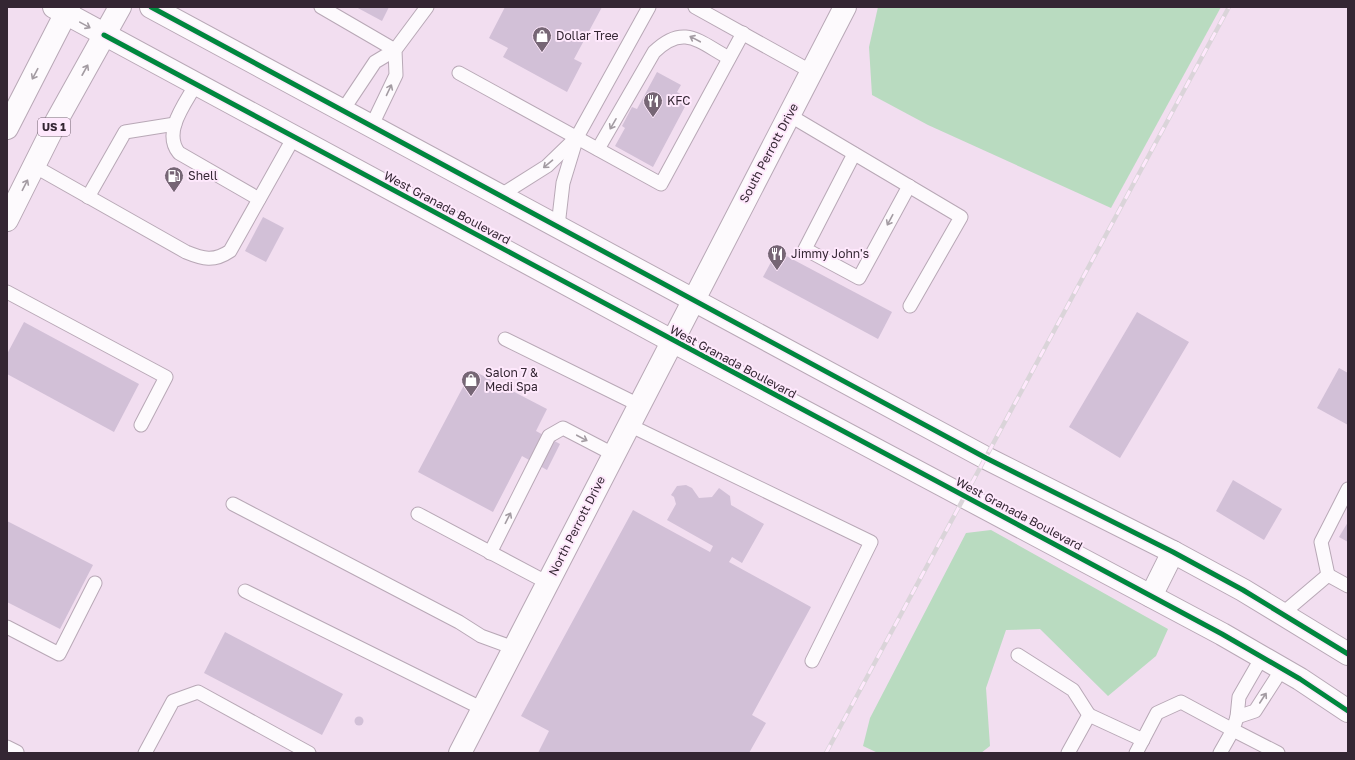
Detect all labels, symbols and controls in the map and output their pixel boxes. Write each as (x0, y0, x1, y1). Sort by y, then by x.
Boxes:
one-way arrow (79, 21, 91, 29)
shop icon: Dollar Tree (531, 25, 553, 53)
place label: Dollar Tree (556, 28, 619, 43)
one-way arrow (689, 35, 701, 43)
one-way arrow (82, 64, 89, 76)
one-way arrow (31, 67, 38, 79)
one-way arrow (386, 84, 393, 96)
restaurant icon: KFC (642, 90, 664, 118)
place label: KFC (667, 93, 691, 108)
street label: South Perrott Drive (736, 100, 801, 205)
road number: US 1 (38, 118, 70, 136)
one-way arrow (608, 118, 616, 130)
one-way arrow (543, 160, 554, 169)
fuel station icon: Shell (163, 165, 185, 193)
place label: Shell (188, 168, 218, 183)
street label: West Granada Boulevard (381, 168, 513, 247)
one-way arrow (21, 180, 29, 192)
one-way arrow (886, 214, 893, 226)
restaurant icon: Jimmy John's (766, 243, 788, 271)
place label: Jimmy John's (791, 246, 869, 261)
street label: West Granada Boulevard (667, 322, 799, 401)
place label: Salon 7 & Medi Spa (485, 365, 538, 394)
shop icon: Salon 7 & Medi Spa (460, 369, 482, 397)
one-way arrow (576, 435, 588, 442)
street label: North Perrott Drive (545, 473, 608, 578)
street label: West Granada Boulevard (953, 474, 1085, 553)
one-way arrow (505, 512, 512, 524)
one-way arrow (1259, 693, 1267, 704)

